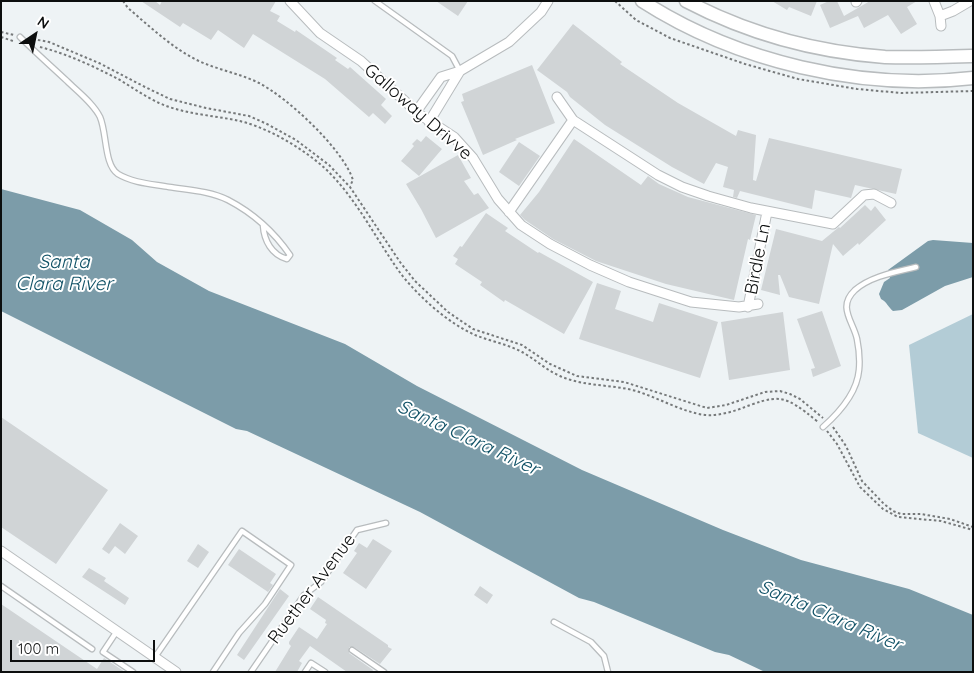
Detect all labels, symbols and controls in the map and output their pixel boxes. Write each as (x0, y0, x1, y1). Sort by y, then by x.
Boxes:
north arrow (10, 10, 60, 60)
text: N (34, 12, 53, 33)
street label: Galloway Drivve (360, 59, 476, 165)
street label: Birdle Ln (741, 222, 775, 296)
water label: Santa Clara River (16, 251, 112, 295)
water label: Santa Clara River (394, 395, 542, 481)
street label: Ruether Avenue (264, 530, 360, 648)
water label: Santa Clara River (755, 576, 905, 656)
scale bar (12, 630, 158, 662)
text: 100 m (18, 639, 59, 658)

